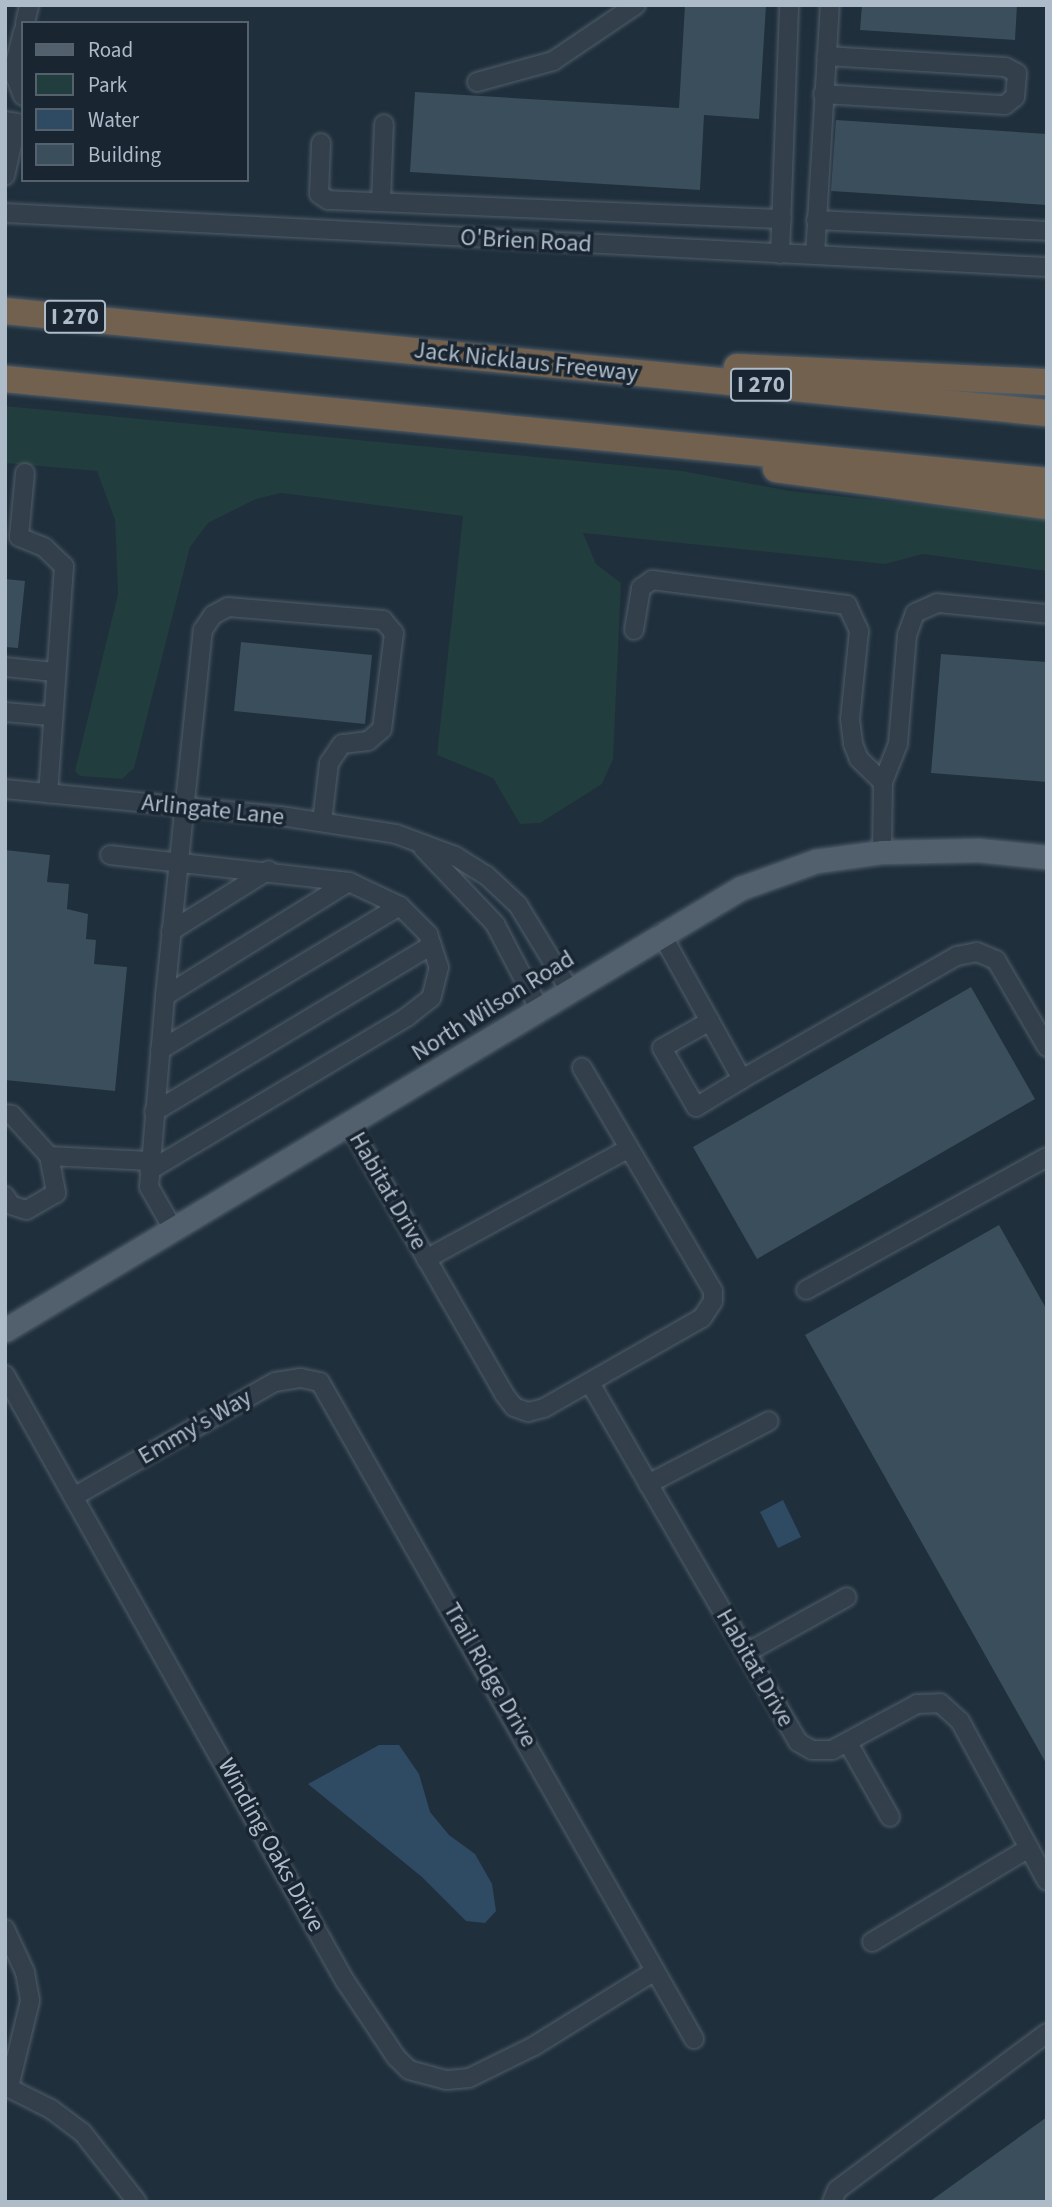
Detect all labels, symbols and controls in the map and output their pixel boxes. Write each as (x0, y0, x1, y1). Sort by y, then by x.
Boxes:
legend (21, 21, 248, 182)
text: Road (88, 35, 133, 65)
text: Park (88, 70, 127, 100)
text: Water (88, 105, 139, 135)
text: Building (88, 140, 161, 170)
street label: O'Brien Road (460, 223, 592, 259)
road number: I 270 (43, 298, 106, 336)
street label: Jack Nicklaus Freeway (412, 336, 640, 388)
road number: I 270 (730, 366, 792, 404)
street label: Arlingate Lane (140, 788, 286, 832)
street label: North Wilson Road (406, 944, 580, 1068)
street label: Habitat Drive (343, 1127, 433, 1255)
street label: Emmy's Way (133, 1383, 257, 1471)
street label: Trail Ridge Drive (437, 1598, 543, 1752)
street label: Habitat Drive (710, 1604, 800, 1732)
street label: Winding Oaks Drive (211, 1753, 331, 1937)

